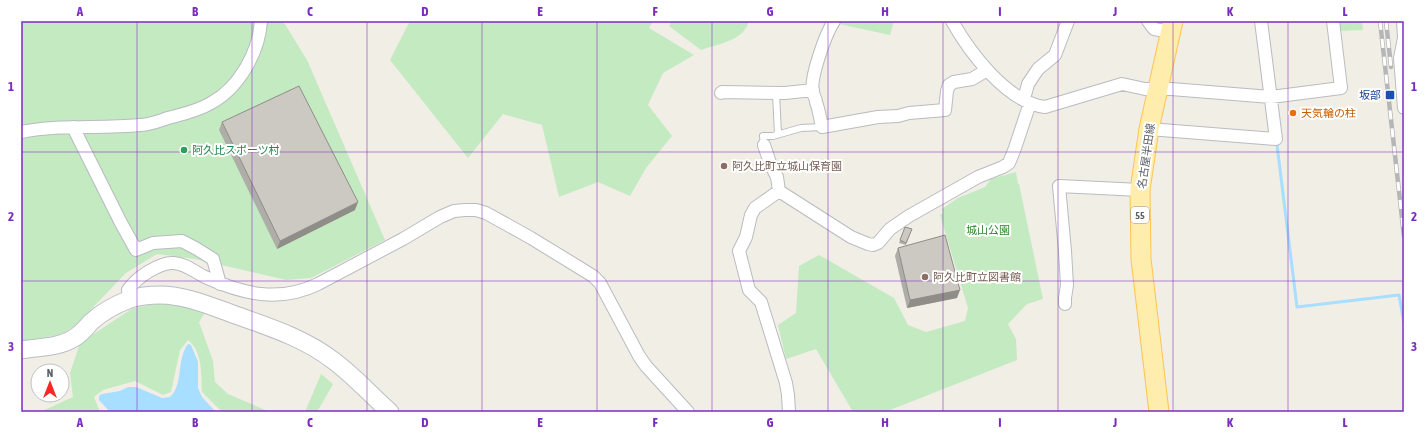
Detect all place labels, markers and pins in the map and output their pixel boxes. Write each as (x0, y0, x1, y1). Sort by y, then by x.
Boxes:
place label: 坂部 (1359, 89, 1381, 101)
marker: 坂部 (1384, 89, 1396, 101)
place label: 天気輪の柱 (1301, 107, 1356, 119)
marker: 天気輪の柱 (1288, 108, 1298, 118)
place label: 阿久比スポーツ村 (192, 144, 280, 156)
marker: 阿久比スポーツ村 (179, 145, 189, 155)
place label: 阿久比町立城山保育園 (732, 160, 842, 172)
marker: 阿久比町立城山保育園 (719, 161, 729, 171)
place label: 阿久比町立図書館 (933, 271, 1021, 283)
marker: 阿久比町立図書館 (920, 272, 930, 282)

